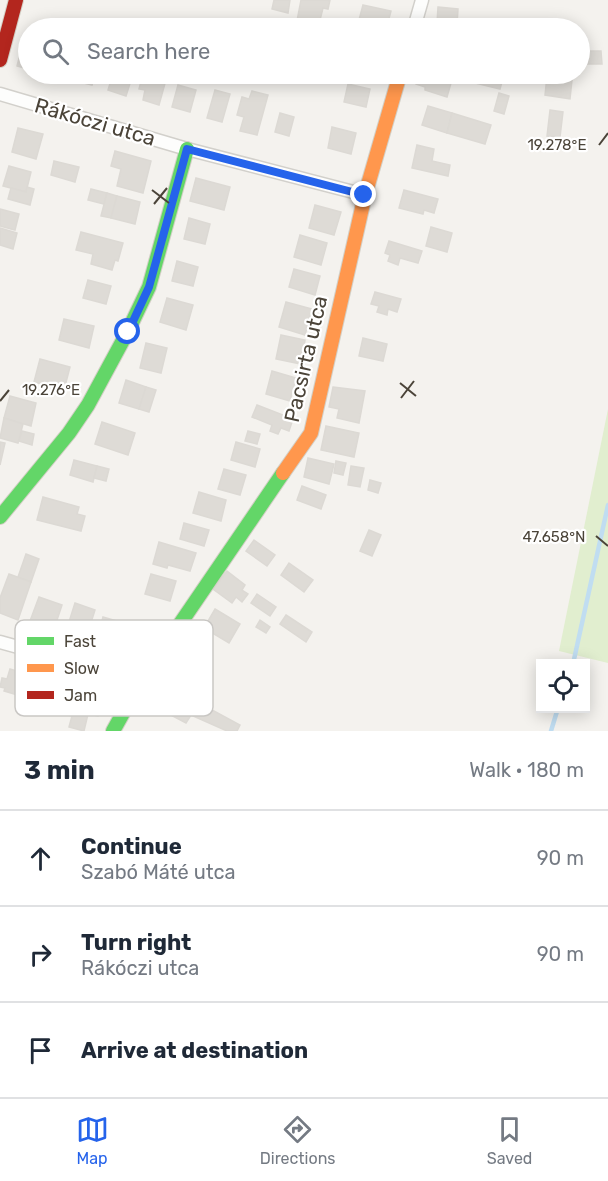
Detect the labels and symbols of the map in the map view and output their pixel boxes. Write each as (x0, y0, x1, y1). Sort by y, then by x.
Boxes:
street label: Rákóczi utca (32, 92, 158, 151)
text: 19.278°E (527, 136, 587, 154)
route end (350, 181, 376, 207)
street label: Pacsirta utca (279, 293, 332, 425)
route start (114, 318, 140, 344)
text: 19.276°E (22, 381, 80, 399)
text: 47.658°N (522, 528, 586, 546)
legend (15, 620, 213, 716)
text: Fast (64, 632, 96, 651)
text: Slow (64, 659, 100, 678)
text: Jam (64, 686, 97, 705)

